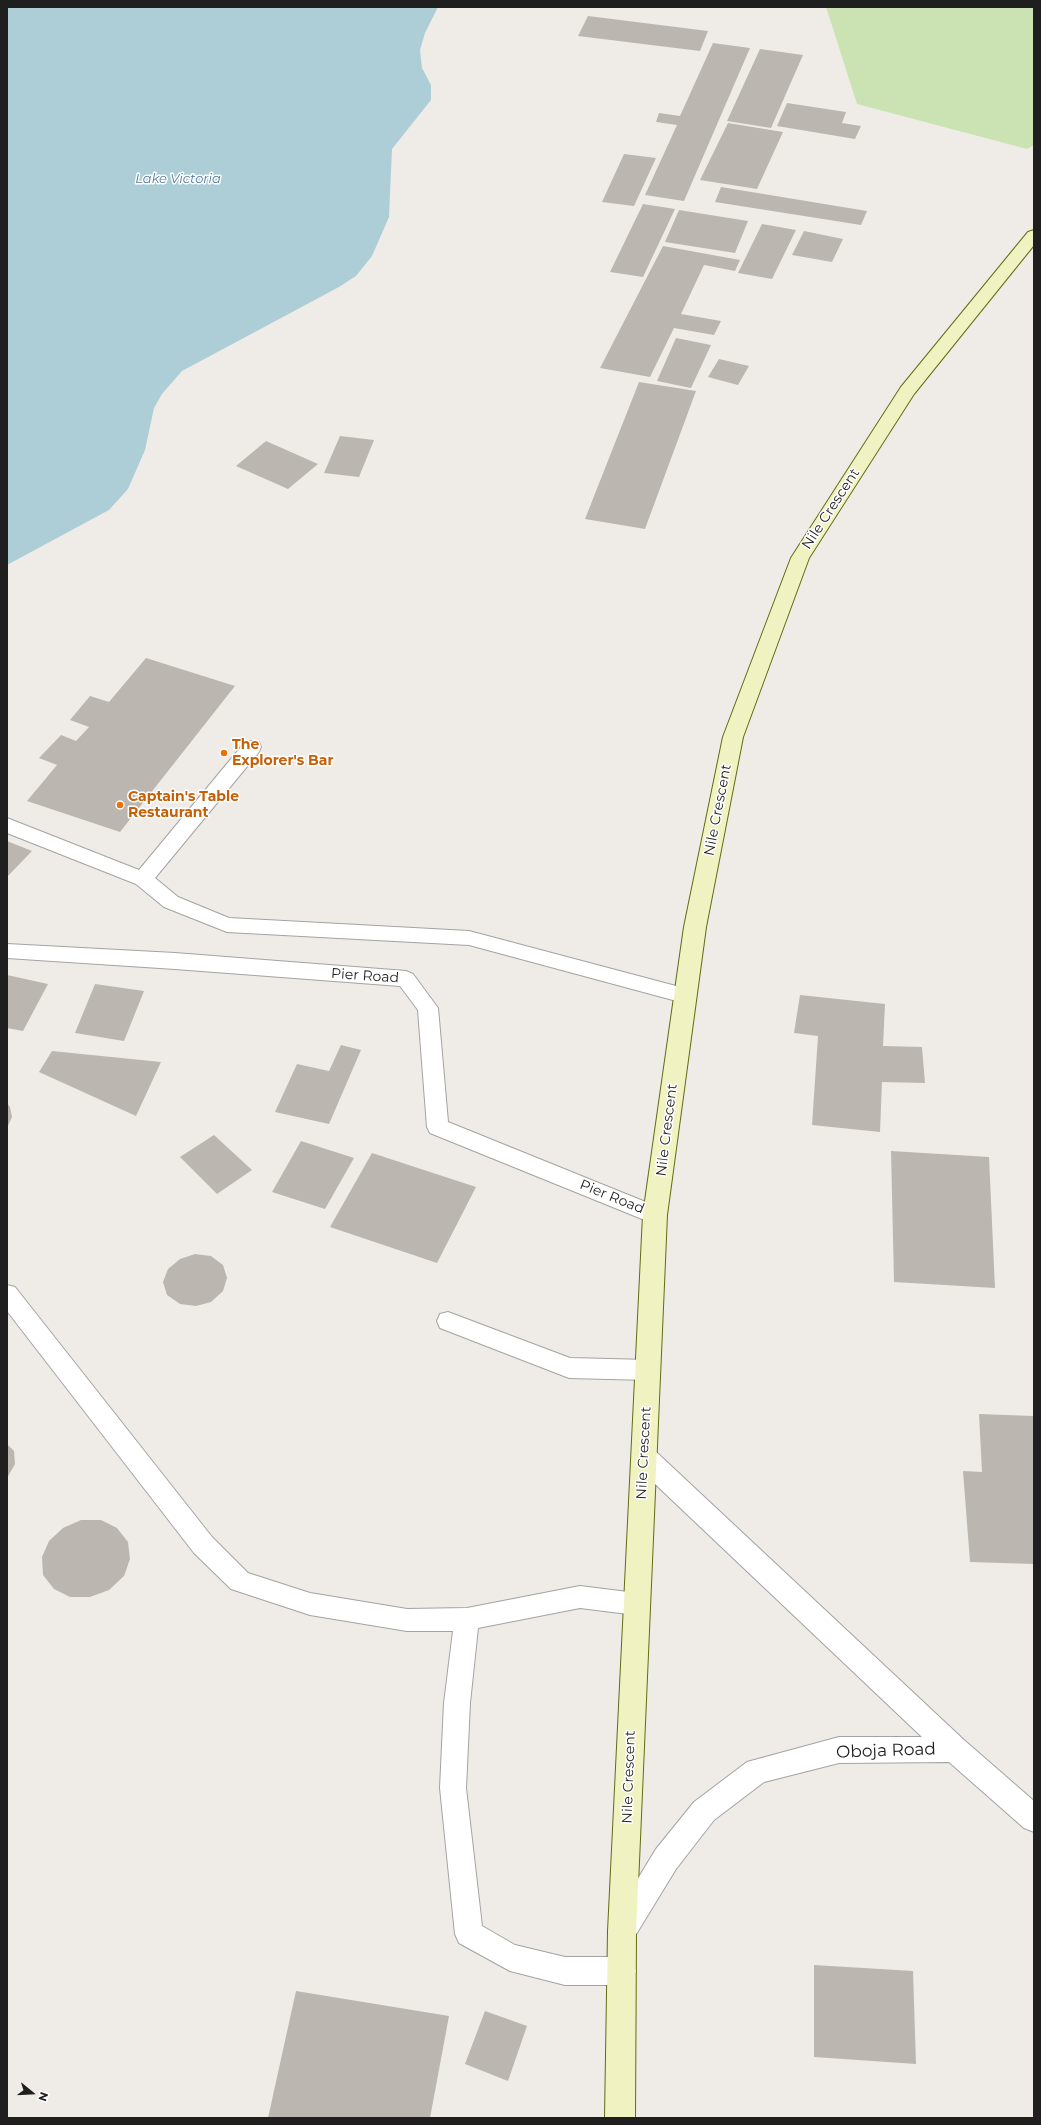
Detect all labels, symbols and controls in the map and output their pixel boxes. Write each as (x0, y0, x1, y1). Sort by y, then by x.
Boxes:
water label: Lake Victoria (135, 171, 221, 187)
street label: Nile Crescent (799, 465, 863, 553)
place label: The Explorer's Bar (232, 737, 333, 770)
marker: The Explorer's Bar (219, 748, 229, 758)
street label: Nile Crescent (701, 763, 735, 857)
place label: Captain's Table Restaurant (128, 789, 239, 822)
marker: Captain's Table Restaurant (115, 800, 125, 810)
street label: Pier Road (330, 965, 400, 987)
street label: Nile Crescent (653, 1083, 681, 1177)
street label: Pier Road (577, 1176, 647, 1218)
street label: Nile Crescent (633, 1406, 655, 1500)
street label: Nile Crescent (619, 1730, 639, 1824)
street label: Oboja Road (836, 1739, 936, 1763)
north arrow (12, 2073, 52, 2113)
text: N (35, 2090, 51, 2103)

